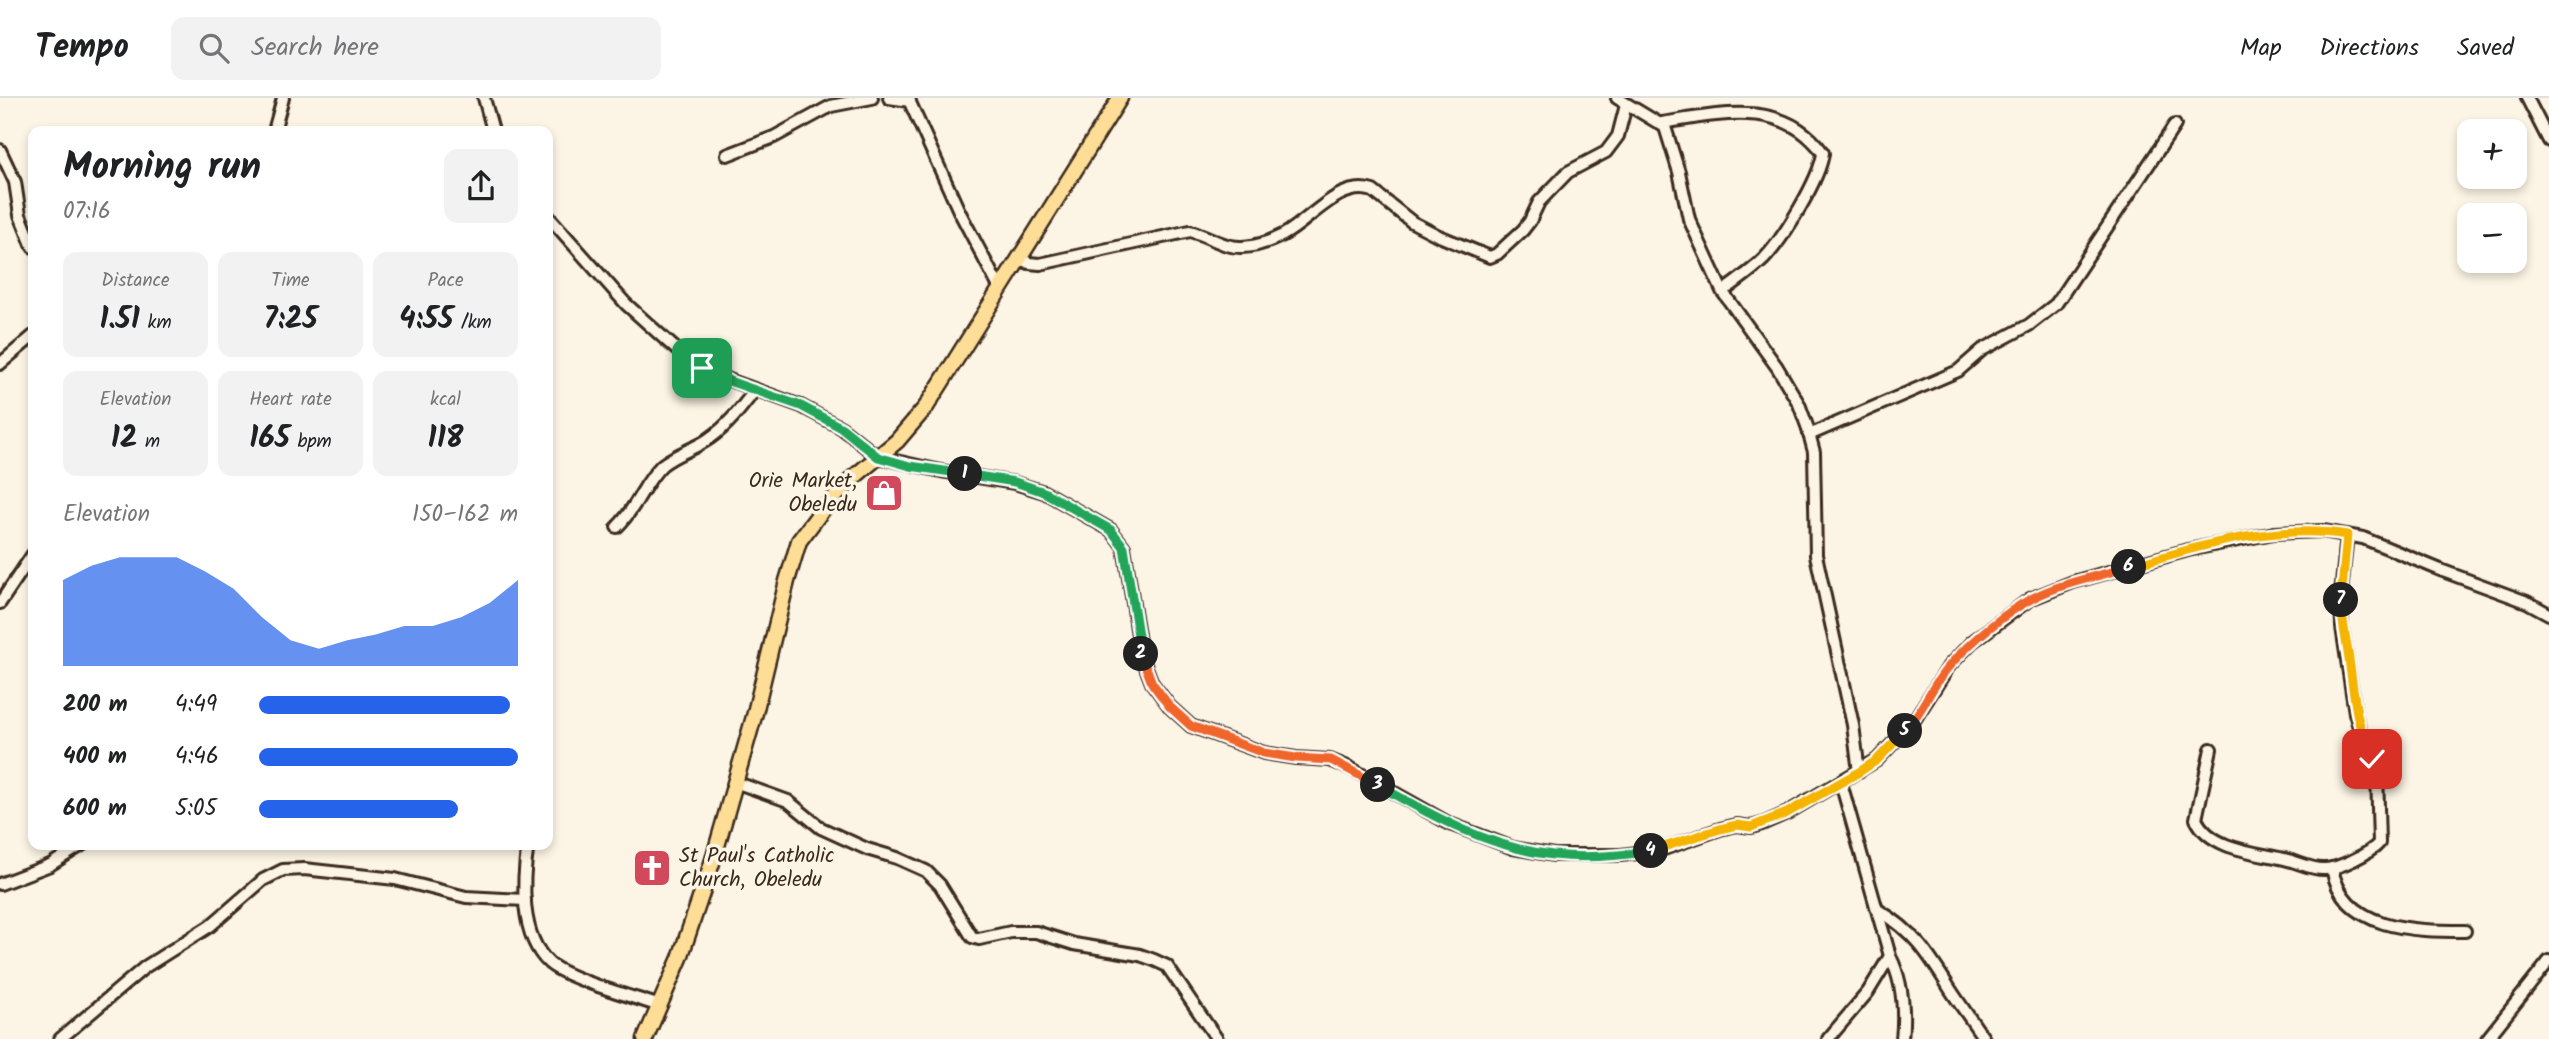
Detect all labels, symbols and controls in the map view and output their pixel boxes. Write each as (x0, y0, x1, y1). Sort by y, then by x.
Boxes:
search box (171, 17, 661, 80)
text: Tempo (35, 22, 129, 75)
text: Search here (251, 27, 379, 69)
icon: search (195, 29, 233, 67)
text: Map (2240, 29, 2282, 68)
text: Directions (2320, 29, 2419, 68)
text: Saved (2457, 29, 2514, 68)
map controls (2457, 119, 2527, 273)
button: + (2457, 119, 2527, 189)
text: Morning run (63, 138, 261, 198)
button: share (444, 149, 518, 223)
text: 07:16 (63, 194, 111, 230)
button: − (2457, 203, 2527, 273)
text: Distance (101, 266, 170, 296)
text: Time (271, 266, 310, 296)
text: Pace (427, 266, 464, 296)
text: 1.51 (99, 296, 140, 344)
text: 7:25 (263, 296, 318, 344)
text: 4:55 (399, 296, 453, 344)
text: km (140, 308, 172, 338)
text: /km (453, 308, 492, 338)
pin (672, 338, 732, 398)
icon: arrive (683, 349, 721, 387)
text: Elevation (100, 385, 171, 415)
text: Heart rate (249, 385, 332, 415)
text: kcal (430, 385, 461, 415)
text: 12 (111, 415, 137, 463)
text: 165 (249, 415, 290, 463)
text: 118 (428, 415, 463, 463)
text: m (137, 427, 160, 457)
text: bpm (290, 427, 332, 457)
pin: 1 (948, 456, 982, 492)
text: 1 (962, 458, 967, 488)
place label: Orie Market, Obeledu (749, 465, 857, 522)
shop icon: Orie Market, Obeledu (863, 472, 905, 514)
text: Elevation (63, 497, 150, 533)
text: 150–162 m (412, 497, 518, 533)
pin: 6 (2112, 550, 2146, 584)
text: 6 (2123, 551, 2134, 581)
pin: 7 (2324, 582, 2358, 618)
text: 7 (2336, 584, 2345, 614)
pin: 2 (1124, 636, 1158, 672)
text: 2 (1135, 638, 1146, 668)
text: 200 m (63, 687, 128, 723)
text: 4:49 (175, 687, 217, 723)
pin: 5 (1888, 714, 1923, 748)
text: 5 (1900, 715, 1909, 745)
pin (2342, 729, 2402, 789)
text: 400 m (63, 739, 127, 775)
text: 4:46 (175, 739, 219, 775)
icon: check (2353, 740, 2391, 778)
pin: 3 (1360, 768, 1396, 802)
text: 3 (1372, 769, 1383, 799)
text: 600 m (63, 791, 127, 827)
text: 5:05 (175, 791, 217, 827)
pin: 4 (1634, 834, 1668, 868)
text: 4 (1645, 835, 1656, 865)
place label: St Paul's Catholic Church, Obeledu (679, 840, 834, 897)
church icon: St Paul's Catholic Church, Obeledu (631, 847, 673, 889)

